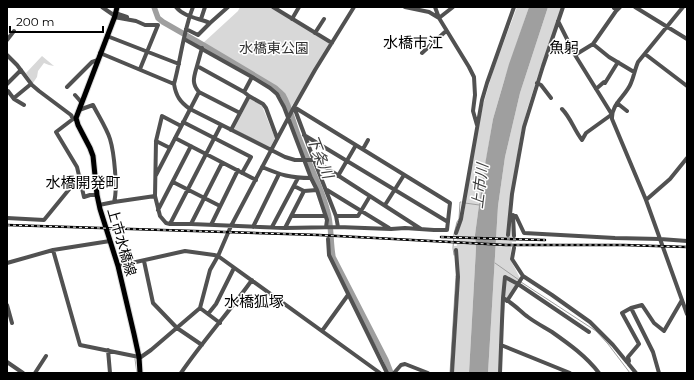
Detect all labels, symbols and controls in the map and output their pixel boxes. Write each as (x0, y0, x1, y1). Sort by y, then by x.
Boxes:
scale bar (10, 8, 103, 34)
text: 200 m (16, 14, 55, 29)
district label: 水橋市江 (383, 33, 443, 52)
district label: 魚躬 (549, 38, 579, 57)
park label: 水橋東公園 (239, 39, 309, 57)
water label: 下条川 (303, 132, 338, 183)
water label: 上市川 (467, 160, 492, 209)
district label: 水橋開発町 (45, 173, 121, 192)
street label: 上市水橋線 (104, 206, 140, 278)
district label: 水橋狐塚 (224, 292, 284, 311)

